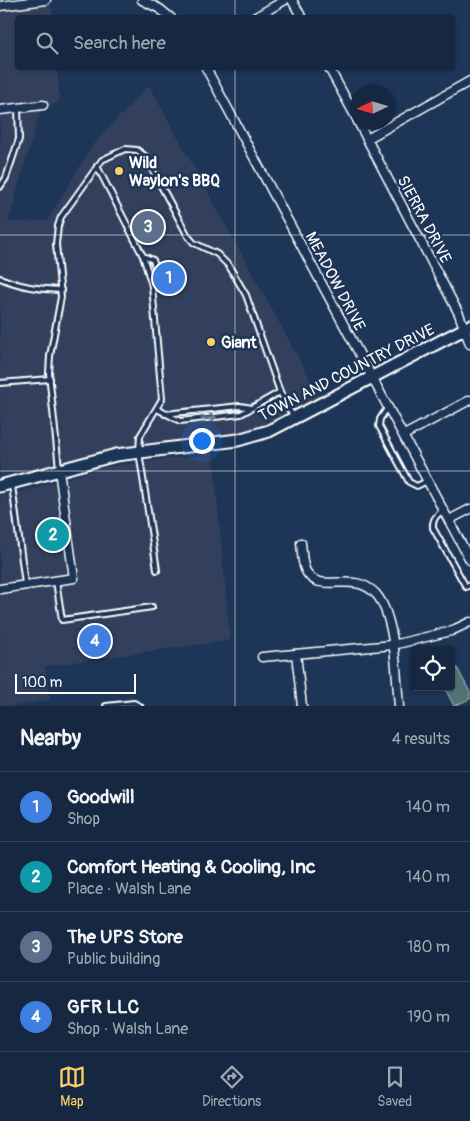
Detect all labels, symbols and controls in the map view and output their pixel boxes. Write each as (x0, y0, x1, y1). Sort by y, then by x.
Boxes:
search box (15, 15, 455, 70)
icon: search (33, 29, 61, 57)
text: Search here (73, 31, 166, 55)
north arrow (350, 85, 395, 130)
place label: Wild Waylon's BBQ (129, 153, 220, 191)
marker: Wild Waylon's BBQ (113, 165, 125, 177)
street label: SIERRA DRIVE (393, 172, 456, 267)
pin: 3 (132, 208, 164, 246)
street label: MEADOW DRIVE (301, 229, 370, 334)
pin: 1 (153, 259, 185, 297)
street label: TOWN AND COUNTRY DRIVE (255, 320, 438, 426)
place label: Giant (221, 333, 257, 353)
marker: Giant (205, 336, 217, 348)
one-way arrow (200, 413, 216, 423)
your location (189, 428, 215, 454)
pin: 2 (37, 516, 69, 554)
pin: 4 (79, 622, 111, 660)
map controls (410, 646, 455, 691)
button: locate (410, 646, 455, 691)
scale bar (15, 671, 136, 694)
text: 100 m (22, 674, 62, 691)
text: Nearby (20, 725, 81, 752)
text: 4 results (392, 729, 450, 749)
text: Goodwill (67, 785, 135, 809)
text: 1 (33, 797, 39, 817)
text: 140 m (406, 797, 450, 817)
text: Shop (67, 809, 100, 829)
text: Comfort Heating & Cooling, Inc (67, 855, 316, 879)
text: 2 (32, 867, 40, 887)
text: 140 m (406, 867, 450, 887)
text: Place · Walsh Lane (67, 879, 191, 899)
text: The UPS Store (67, 925, 183, 949)
text: 3 (32, 937, 40, 957)
text: 180 m (407, 937, 450, 957)
text: Public building (67, 949, 160, 969)
text: GFR LLC (67, 995, 139, 1019)
text: 4 (31, 1007, 41, 1027)
text: 190 m (407, 1007, 450, 1027)
text: Shop · Walsh Lane (67, 1019, 188, 1039)
tab: Map (58, 1063, 86, 1110)
tab: Directions (202, 1063, 261, 1110)
tab: Saved (377, 1063, 412, 1110)

